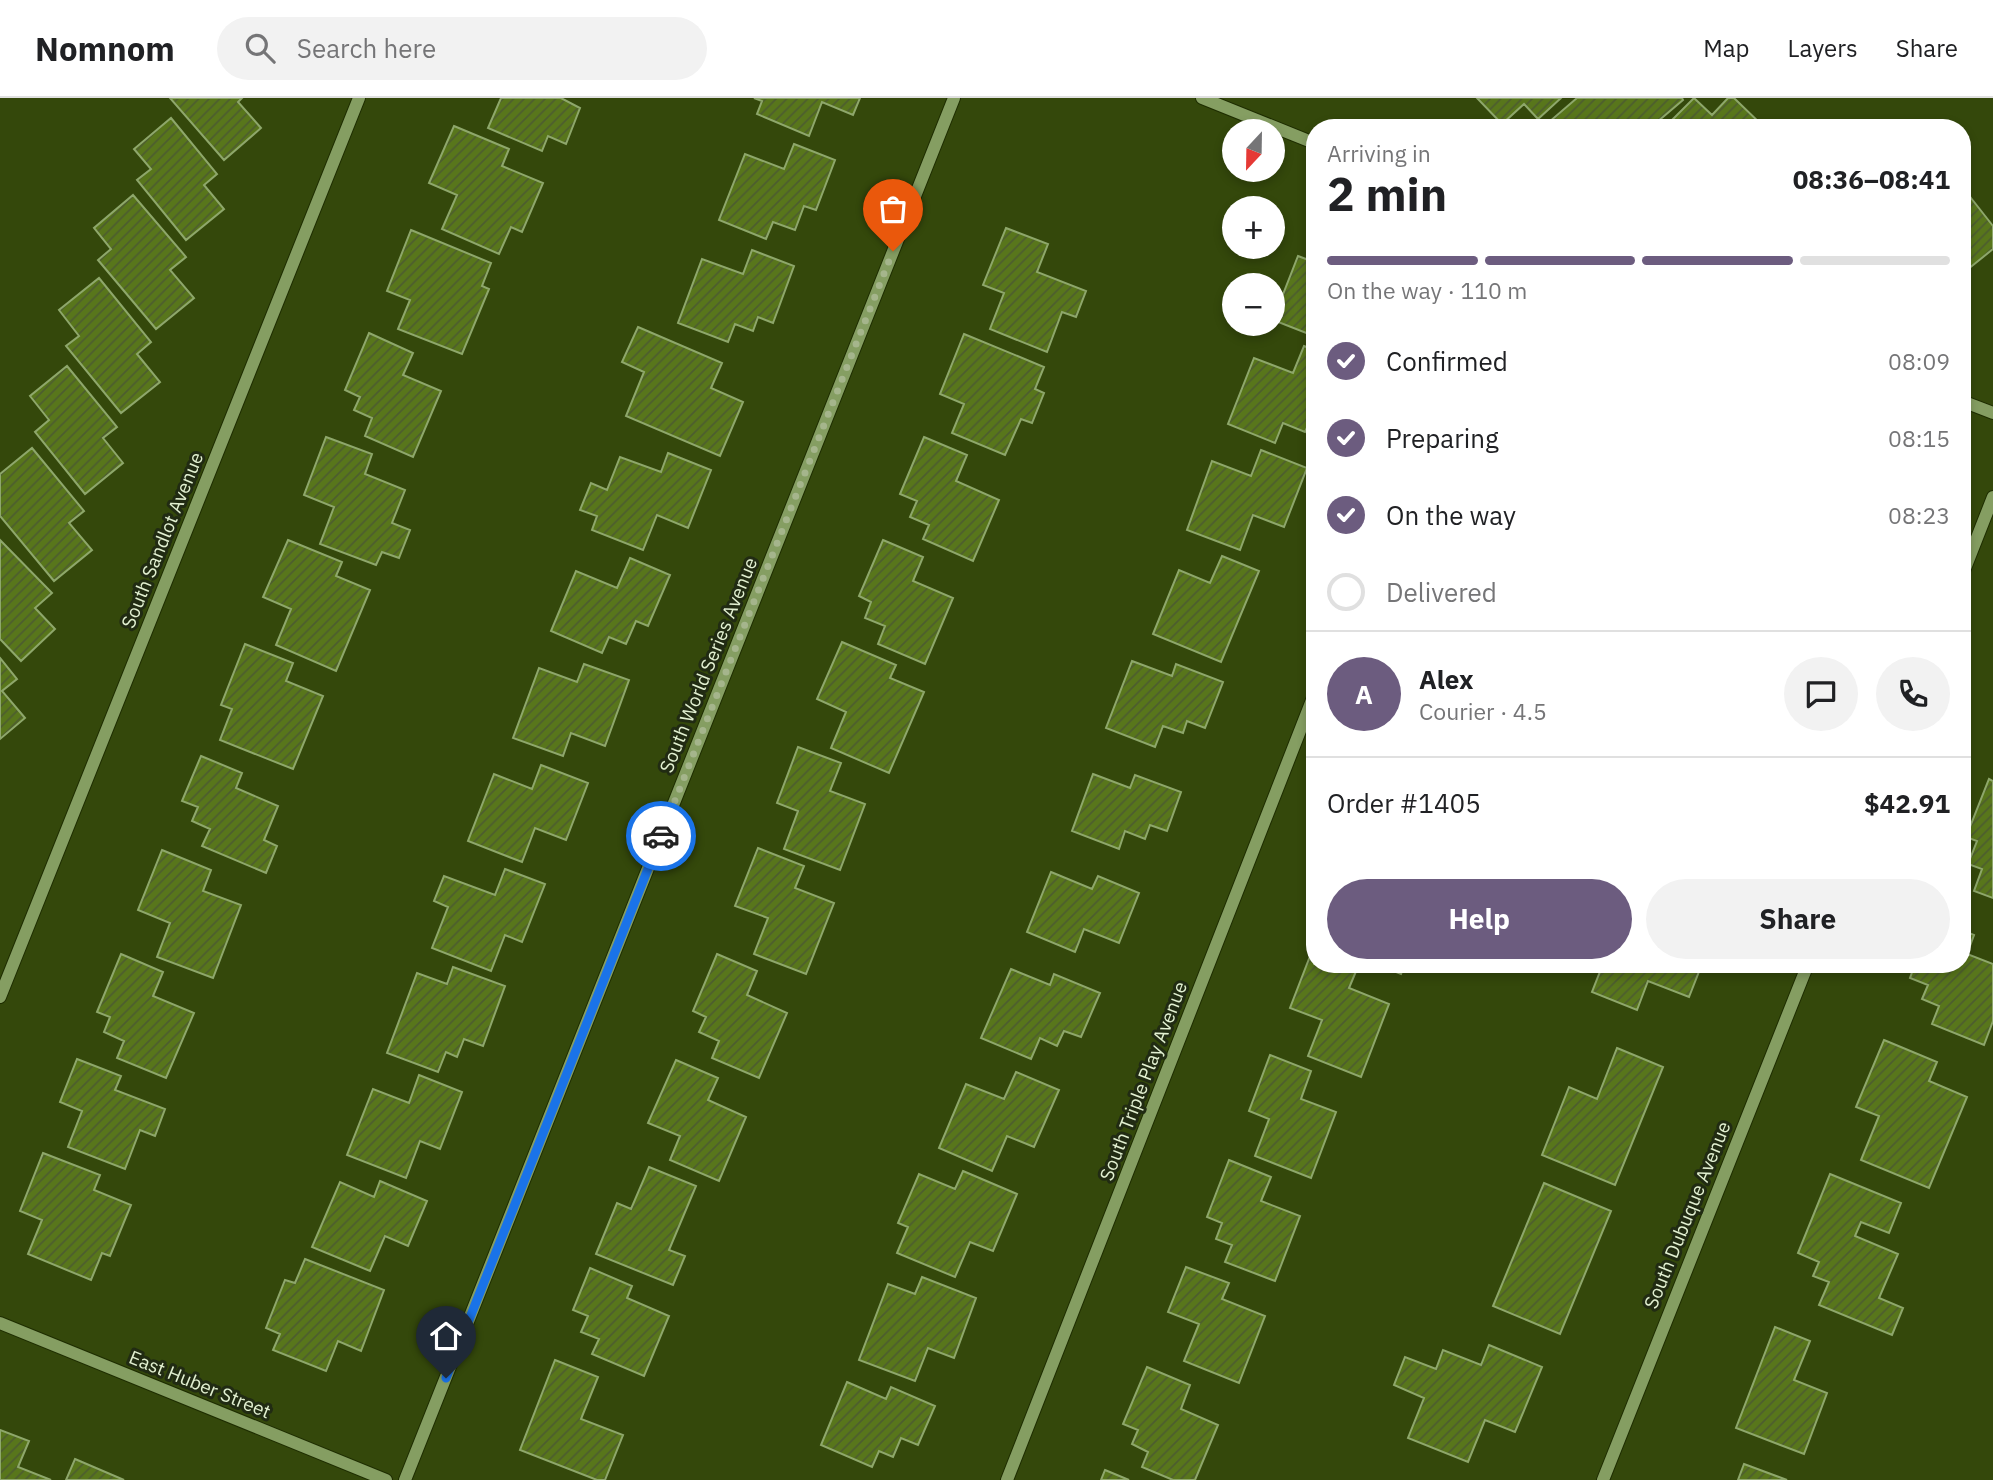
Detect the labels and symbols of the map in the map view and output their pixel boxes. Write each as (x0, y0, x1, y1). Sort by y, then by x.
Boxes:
north arrow (1222, 119, 1284, 182)
pin (863, 179, 923, 251)
street label: South Sandlot Avenue (116, 448, 208, 632)
street label: South World Series Avenue (654, 554, 762, 776)
courier (626, 801, 696, 871)
street label: South Triple Play Avenue (1094, 978, 1192, 1184)
street label: South Dubuque Avenue (1638, 1118, 1736, 1312)
pin (416, 1306, 476, 1378)
street label: East Huber Street (126, 1345, 274, 1423)

